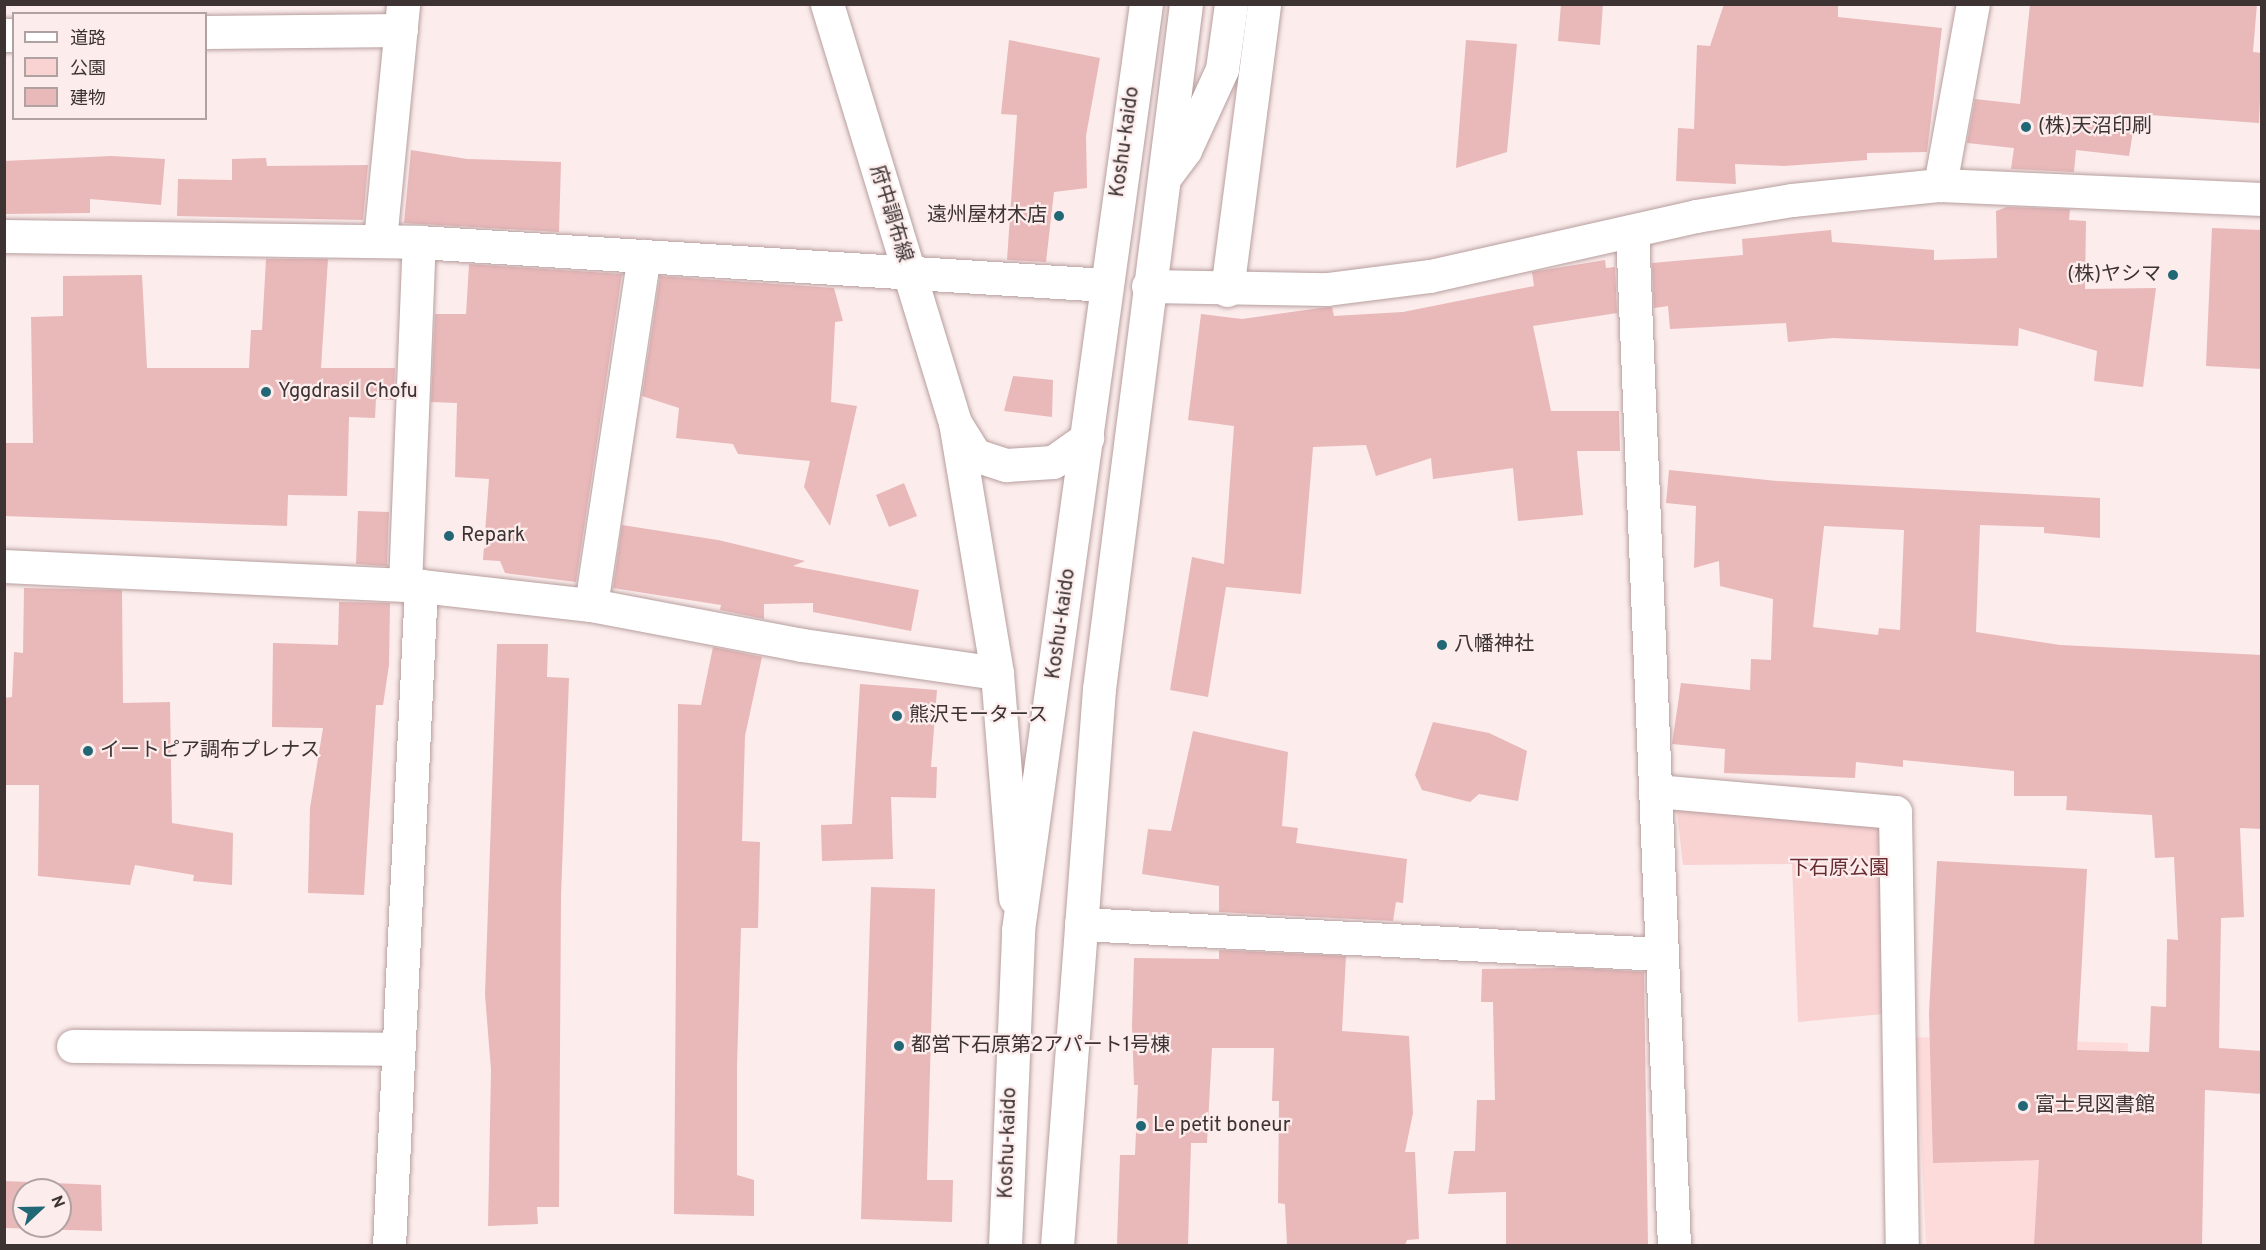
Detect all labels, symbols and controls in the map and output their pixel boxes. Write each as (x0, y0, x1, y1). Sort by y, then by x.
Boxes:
legend (12, 12, 207, 120)
text: 道路 (70, 28, 106, 51)
text: 公園 (70, 58, 106, 81)
street label: Koshu-kaido (1106, 85, 1146, 199)
text: 建物 (70, 88, 106, 111)
place label: (株)天沼印刷 (2038, 115, 2152, 139)
marker: (株)天沼印刷 (2019, 120, 2033, 134)
street label: 府中調布線 (864, 163, 916, 265)
place label: 遠州屋材木店 (927, 204, 1047, 228)
marker: 遠州屋材木店 (1052, 209, 1066, 223)
place label: (株)ヤシマ (2067, 263, 2161, 287)
marker: (株)ヤシマ (2166, 268, 2180, 282)
place label: Yggdrasil Chofu (278, 380, 418, 404)
marker: Yggdrasil Chofu (259, 385, 273, 399)
place label: Repark (461, 524, 525, 548)
marker: Repark (442, 529, 456, 543)
street label: Koshu-kaido (1042, 567, 1082, 681)
place label: 八幡神社 (1454, 633, 1534, 657)
marker: 八幡神社 (1435, 638, 1449, 652)
place label: 熊沢モータース (909, 704, 1049, 728)
marker: 熊沢モータース (890, 709, 904, 723)
place label: イートピア調布プレナス (100, 739, 320, 763)
marker: イートピア調布プレナス (81, 744, 95, 758)
park label: 下石原公園 (1789, 857, 1889, 881)
place label: 都営下石原第2アパート1号棟 (911, 1034, 1171, 1058)
marker: 都営下石原第2アパート1号棟 (892, 1039, 906, 1053)
street label: Koshu-kaido (995, 1087, 1023, 1199)
place label: 富士見図書館 (2035, 1094, 2155, 1118)
marker: 富士見図書館 (2016, 1099, 2030, 1113)
place label: Le petit boneur (1153, 1114, 1290, 1138)
marker: Le petit boneur (1134, 1119, 1148, 1133)
north arrow (12, 1178, 72, 1238)
text: N (45, 1193, 68, 1211)

